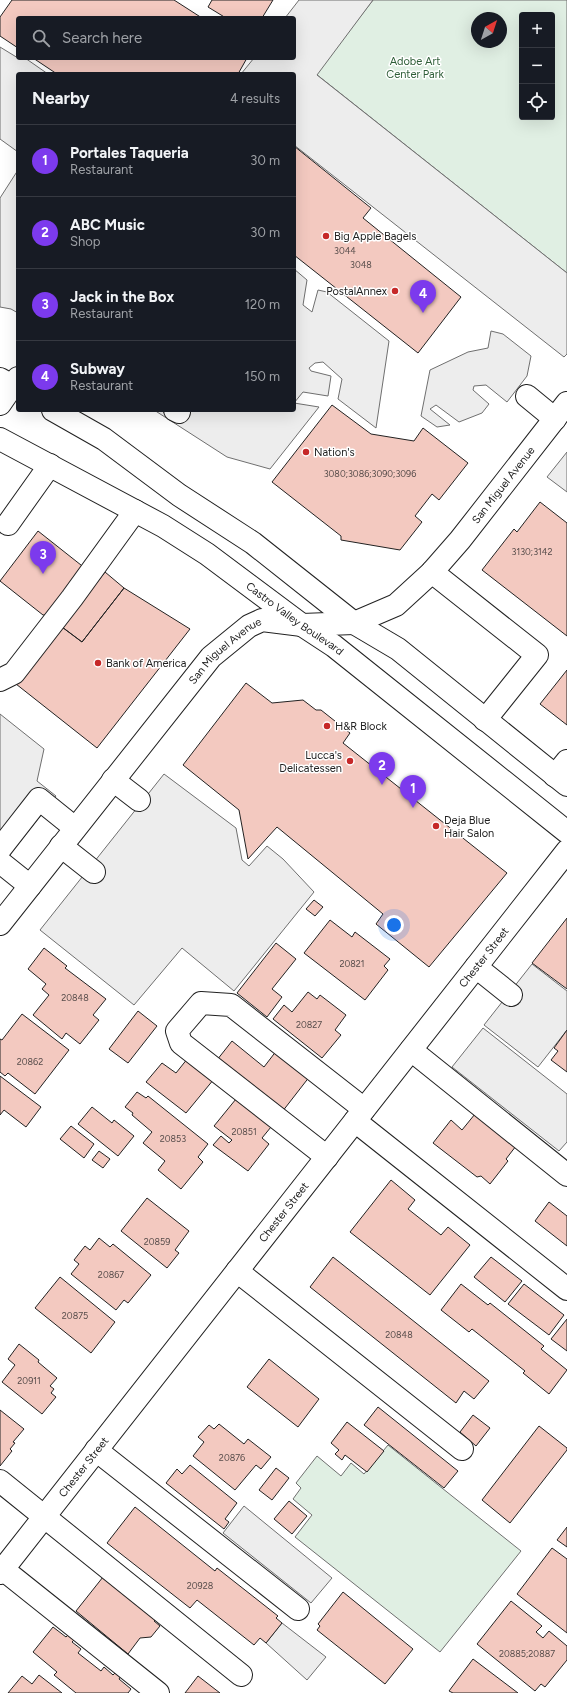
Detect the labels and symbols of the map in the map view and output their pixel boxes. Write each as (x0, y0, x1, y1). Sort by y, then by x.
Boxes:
north arrow (471, 12, 507, 48)
park label: Adobe Art Center Park (386, 55, 444, 81)
place label: Big Apple Bagels (334, 230, 416, 243)
marker: Big Apple Bagels (321, 231, 331, 241)
house number: 3044 (334, 245, 356, 256)
house number: 3048 (350, 259, 372, 270)
pin: 4 (410, 280, 436, 313)
place label: PostalAnnex (326, 285, 388, 298)
marker: PostalAnnex (390, 286, 400, 296)
street label: San Miguel Avenue (469, 444, 537, 526)
place label: Nation's (314, 446, 355, 459)
marker: Nation's (301, 447, 311, 457)
house number: 3080;3086;3090;3096 (324, 468, 416, 479)
pin: 3 (30, 541, 56, 574)
house number: 3130;3142 (512, 546, 552, 557)
street label: Castro Valley Boulevard (244, 579, 346, 658)
street label: San Miguel Avenue (186, 615, 263, 686)
place label: Bank of America (106, 657, 186, 670)
marker: Bank of America (93, 658, 103, 668)
place label: H&R Block (335, 720, 387, 733)
marker: H&R Block (322, 721, 332, 731)
place label: Lucca's Delicatessen (279, 749, 342, 775)
pin: 2 (369, 752, 395, 785)
marker: Lucca's Delicatessen (345, 756, 355, 766)
pin: 1 (400, 775, 426, 808)
place label: Deja Blue Hair Salon (444, 814, 494, 840)
marker: Deja Blue Hair Salon (431, 821, 441, 831)
your location (384, 915, 404, 935)
street label: Chester Street (456, 925, 511, 990)
house number: 20821 (339, 958, 365, 969)
house number: 20848 (61, 992, 89, 1003)
house number: 20827 (296, 1019, 322, 1030)
house number: 20862 (17, 1056, 43, 1067)
house number: 20851 (231, 1126, 257, 1137)
house number: 20853 (160, 1133, 186, 1144)
street label: Chester Street (256, 1179, 311, 1245)
house number: 20859 (144, 1236, 170, 1247)
house number: 20867 (98, 1269, 124, 1280)
house number: 20875 (62, 1310, 88, 1321)
house number: 20848 (385, 1329, 413, 1340)
house number: 20911 (17, 1375, 41, 1386)
street label: Chester Street (56, 1434, 111, 1499)
house number: 20876 (219, 1452, 245, 1463)
house number: 20928 (187, 1580, 214, 1591)
house number: 20885;20887 (499, 1648, 555, 1659)

